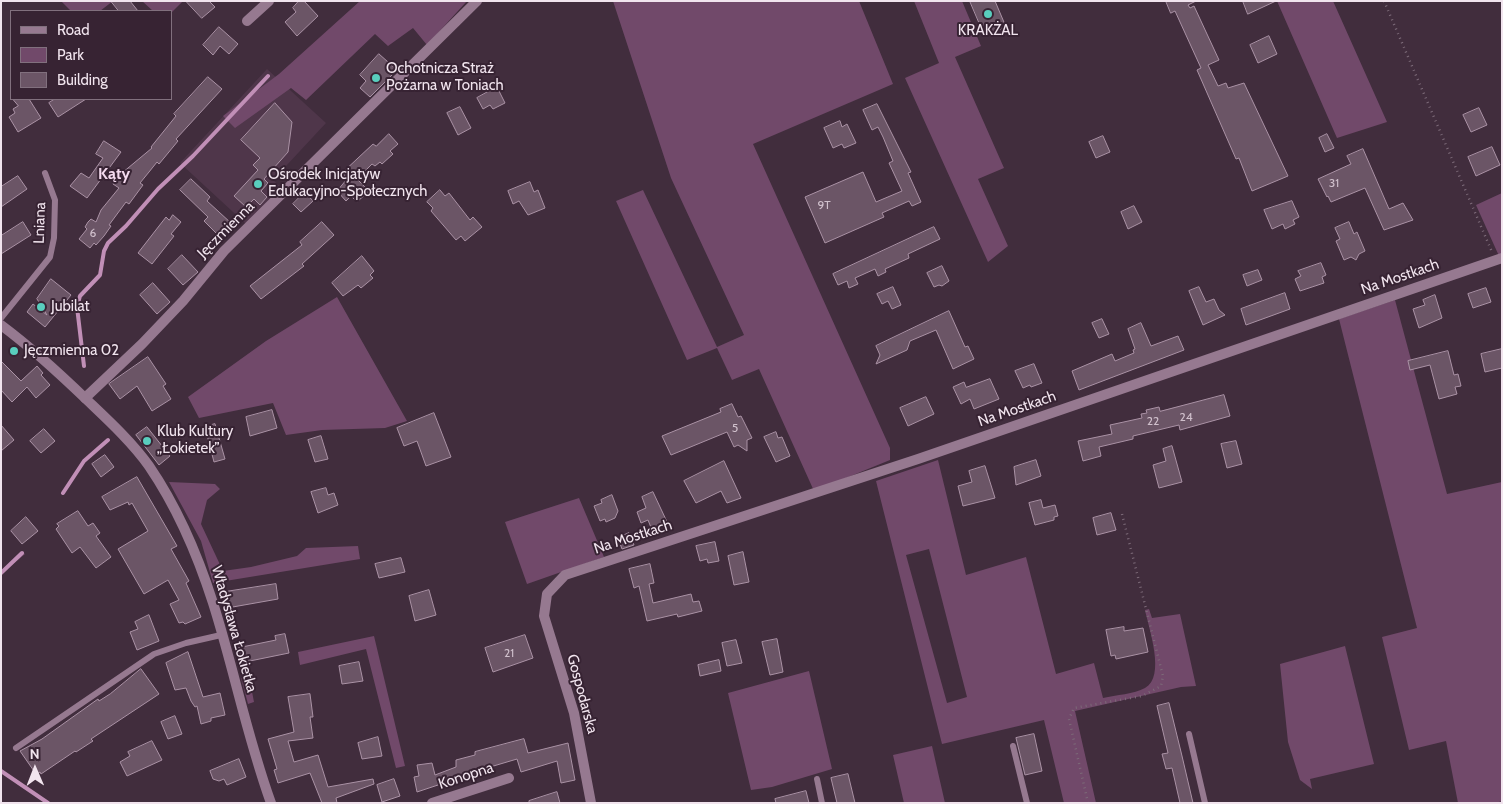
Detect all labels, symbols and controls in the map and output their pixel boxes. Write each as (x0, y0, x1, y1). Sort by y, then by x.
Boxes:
marker: KRAKŻAL (982, 8, 994, 20)
legend (10, 10, 172, 100)
text: Road (57, 21, 90, 39)
place label: KRAKŻAL (958, 22, 1018, 40)
text: Park (57, 46, 84, 64)
place label: Ochotnicza Straż Pożarna w Toniach (386, 60, 504, 95)
text: Building (57, 71, 108, 89)
marker: Ochotnicza Straż Pożarna w Toniach (370, 72, 382, 84)
district label: Kąty (98, 164, 130, 184)
place label: Ośrodek Inicjatyw Edukacyjno-Społecznych (268, 166, 427, 201)
house number: 31 (1329, 176, 1339, 190)
marker: Ośrodek Inicjatyw Edukacyjno-Społecznych (252, 178, 264, 190)
street label: Jęczmienna (194, 198, 258, 262)
house number: 9T (817, 198, 831, 212)
street label: Lniana (30, 202, 50, 244)
house number: 6 (90, 226, 96, 240)
street label: Na Mostkach (1359, 255, 1441, 299)
place label: Jubilat (51, 298, 90, 316)
marker: Jubilat (35, 301, 47, 313)
place label: Jęczmienna 02 (24, 342, 119, 360)
marker: Jęczmienna 02 (8, 345, 20, 357)
street label: Na Mostkach (976, 387, 1058, 431)
house number: 24 (1179, 410, 1193, 424)
house number: 22 (1147, 414, 1159, 428)
house number: 5 (732, 421, 738, 435)
place label: Klub Kultury „Łokietek” (157, 423, 233, 458)
marker: Klub Kultury „Łokietek” (141, 435, 153, 447)
street label: Na Mostkach (592, 516, 674, 558)
street label: Władysława Łokietka (207, 563, 261, 695)
house number: 21 (504, 646, 514, 660)
street label: Gospodarska (563, 652, 601, 736)
north arrow (10, 744, 60, 794)
text: N (30, 745, 40, 763)
street label: Konopna (436, 759, 496, 793)

